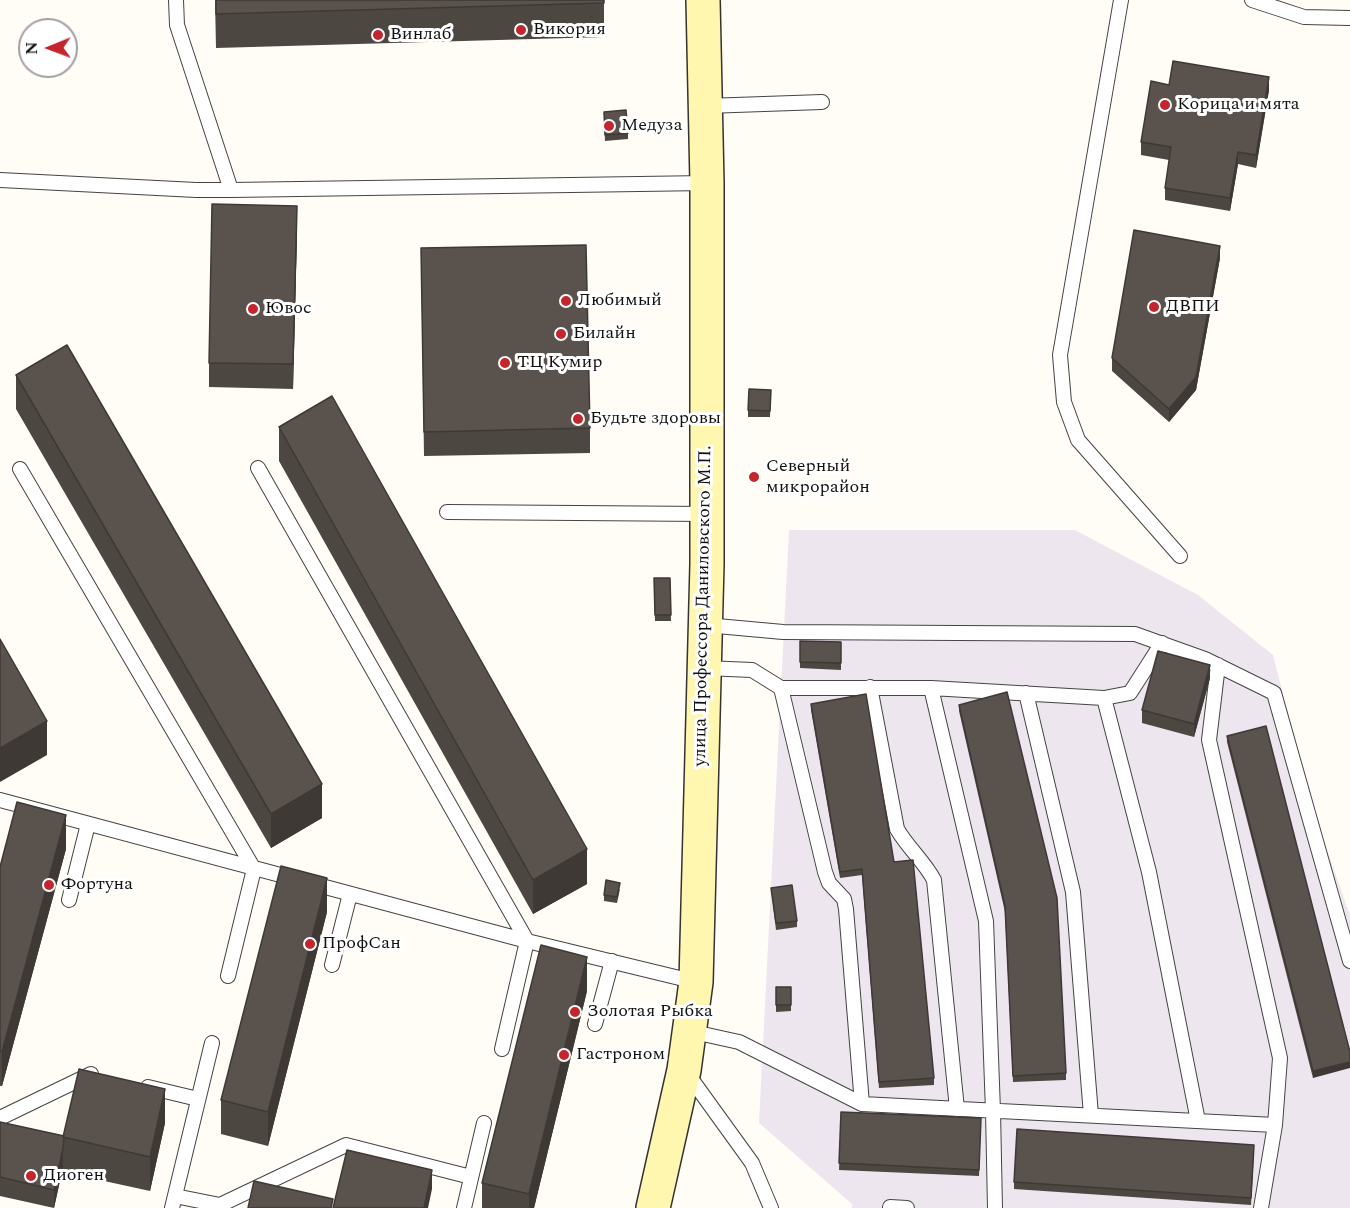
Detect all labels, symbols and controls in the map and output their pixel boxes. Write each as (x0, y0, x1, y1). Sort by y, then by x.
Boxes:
north arrow (18, 18, 78, 78)
place label: Викория (533, 19, 606, 41)
marker: Викория (514, 23, 528, 37)
place label: Винлаб (390, 24, 452, 46)
marker: Винлаб (371, 28, 385, 42)
text: N (20, 42, 44, 55)
place label: Корица и мята (1177, 94, 1300, 116)
marker: Корица и мята (1158, 98, 1172, 112)
place label: Медуза (621, 115, 683, 137)
marker: Медуза (602, 119, 616, 133)
place label: Любимый (578, 290, 662, 312)
marker: Любимый (559, 294, 573, 308)
place label: ДВПИ (1166, 296, 1220, 318)
place label: Ювос (265, 298, 312, 320)
marker: ДВПИ (1147, 300, 1161, 314)
marker: Ювос (246, 302, 260, 316)
place label: Билайн (573, 323, 636, 345)
marker: Билайн (554, 327, 568, 341)
place label: ТЦ Кумир (517, 352, 603, 374)
marker: ТЦ Кумир (498, 356, 512, 370)
place label: Будьте здоровы (590, 408, 721, 430)
marker: Будьте здоровы (571, 412, 585, 426)
street label: улица Профессора Даниловского М.П. (690, 445, 718, 767)
place label: Северный микрорайон (766, 456, 870, 498)
marker: Северный микрорайон (747, 470, 761, 484)
place label: Фортуна (61, 874, 133, 896)
marker: Фортуна (42, 878, 56, 892)
place label: ПрофСан (322, 933, 401, 955)
marker: ПрофСан (303, 937, 317, 951)
place label: Золотая Рыбка (587, 1001, 713, 1023)
marker: Золотая Рыбка (568, 1005, 582, 1019)
place label: Гастроном (576, 1044, 665, 1066)
marker: Гастроном (557, 1048, 571, 1062)
place label: Диоген (43, 1165, 104, 1187)
marker: Диоген (24, 1169, 38, 1183)

